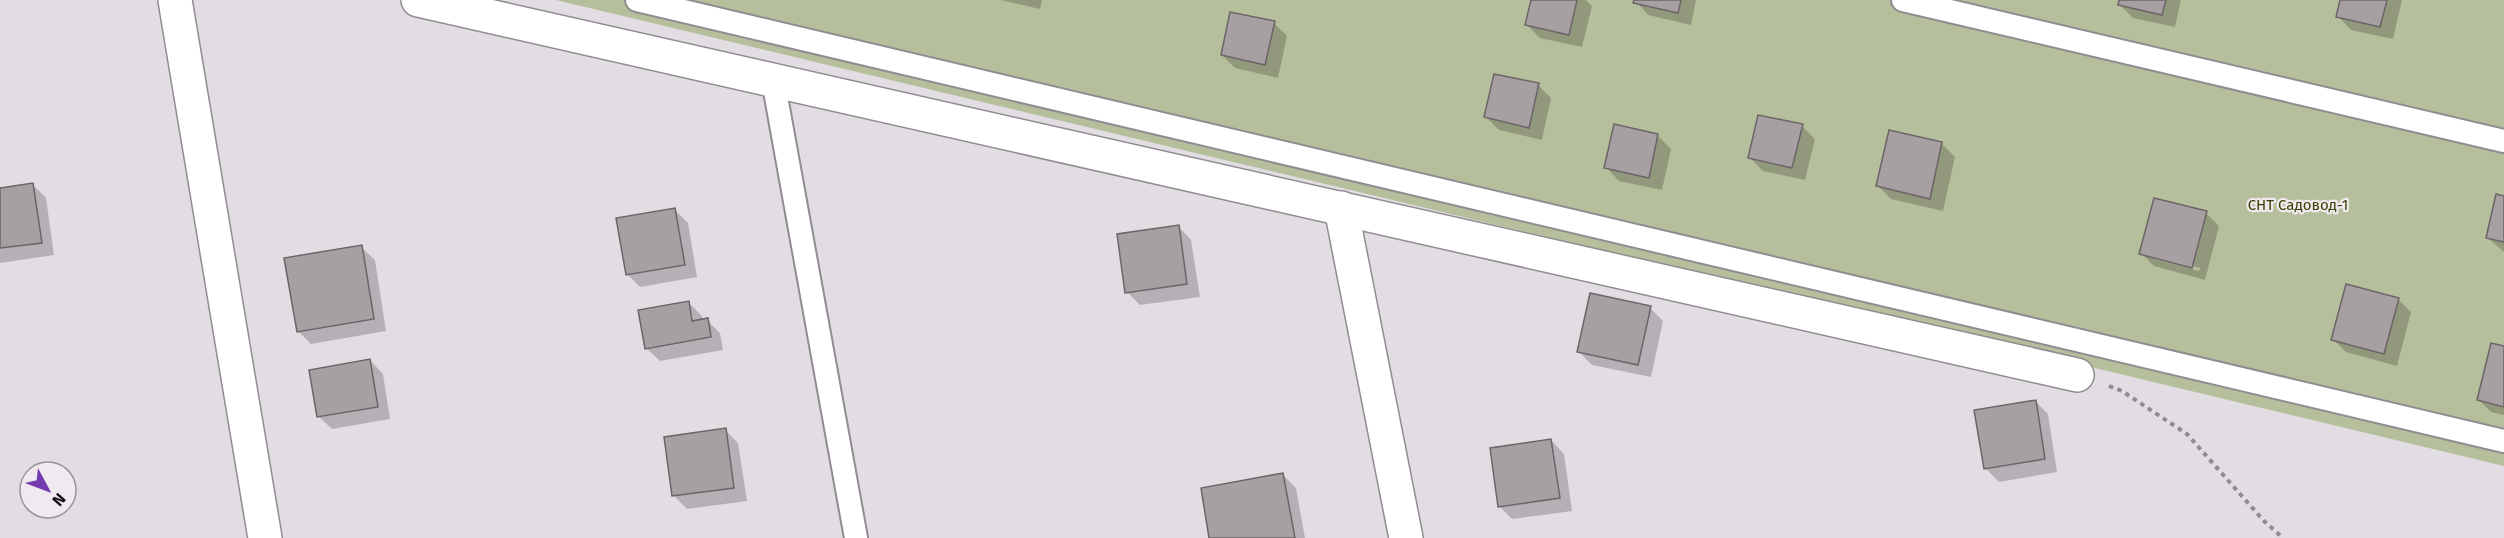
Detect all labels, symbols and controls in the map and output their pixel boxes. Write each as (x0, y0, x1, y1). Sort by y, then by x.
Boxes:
park label: СНТ Садовод-1 (2248, 196, 2348, 214)
north arrow (18, 460, 78, 520)
text: N (48, 489, 70, 510)

